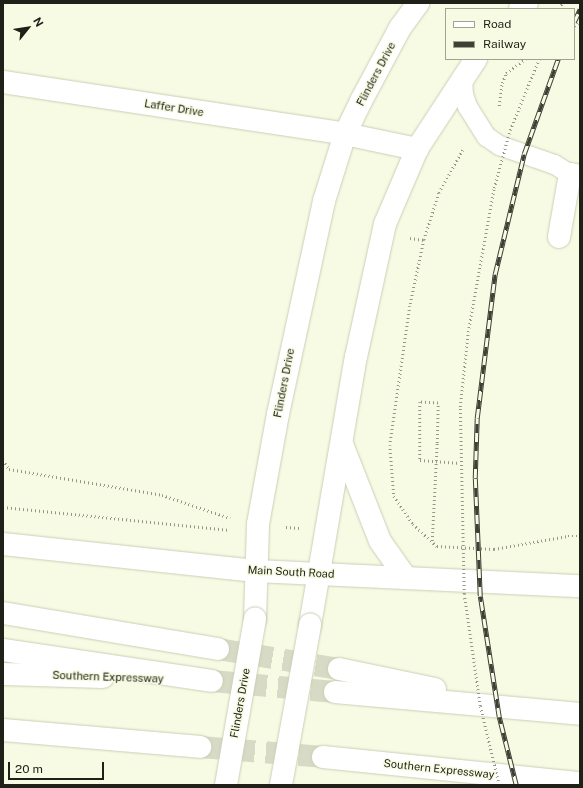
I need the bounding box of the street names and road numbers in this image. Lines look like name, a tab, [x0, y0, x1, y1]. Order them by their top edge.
street label: Flinders Drive	[354, 40, 398, 108]
street label: Laffer Drive	[143, 97, 205, 119]
street label: Flinders Drive	[271, 347, 297, 419]
street label: Main South Road	[247, 563, 335, 581]
street label: Flinders Drive	[227, 667, 253, 739]
street label: Southern Expressway	[52, 668, 164, 686]
street label: Southern Expressway	[383, 757, 495, 781]

